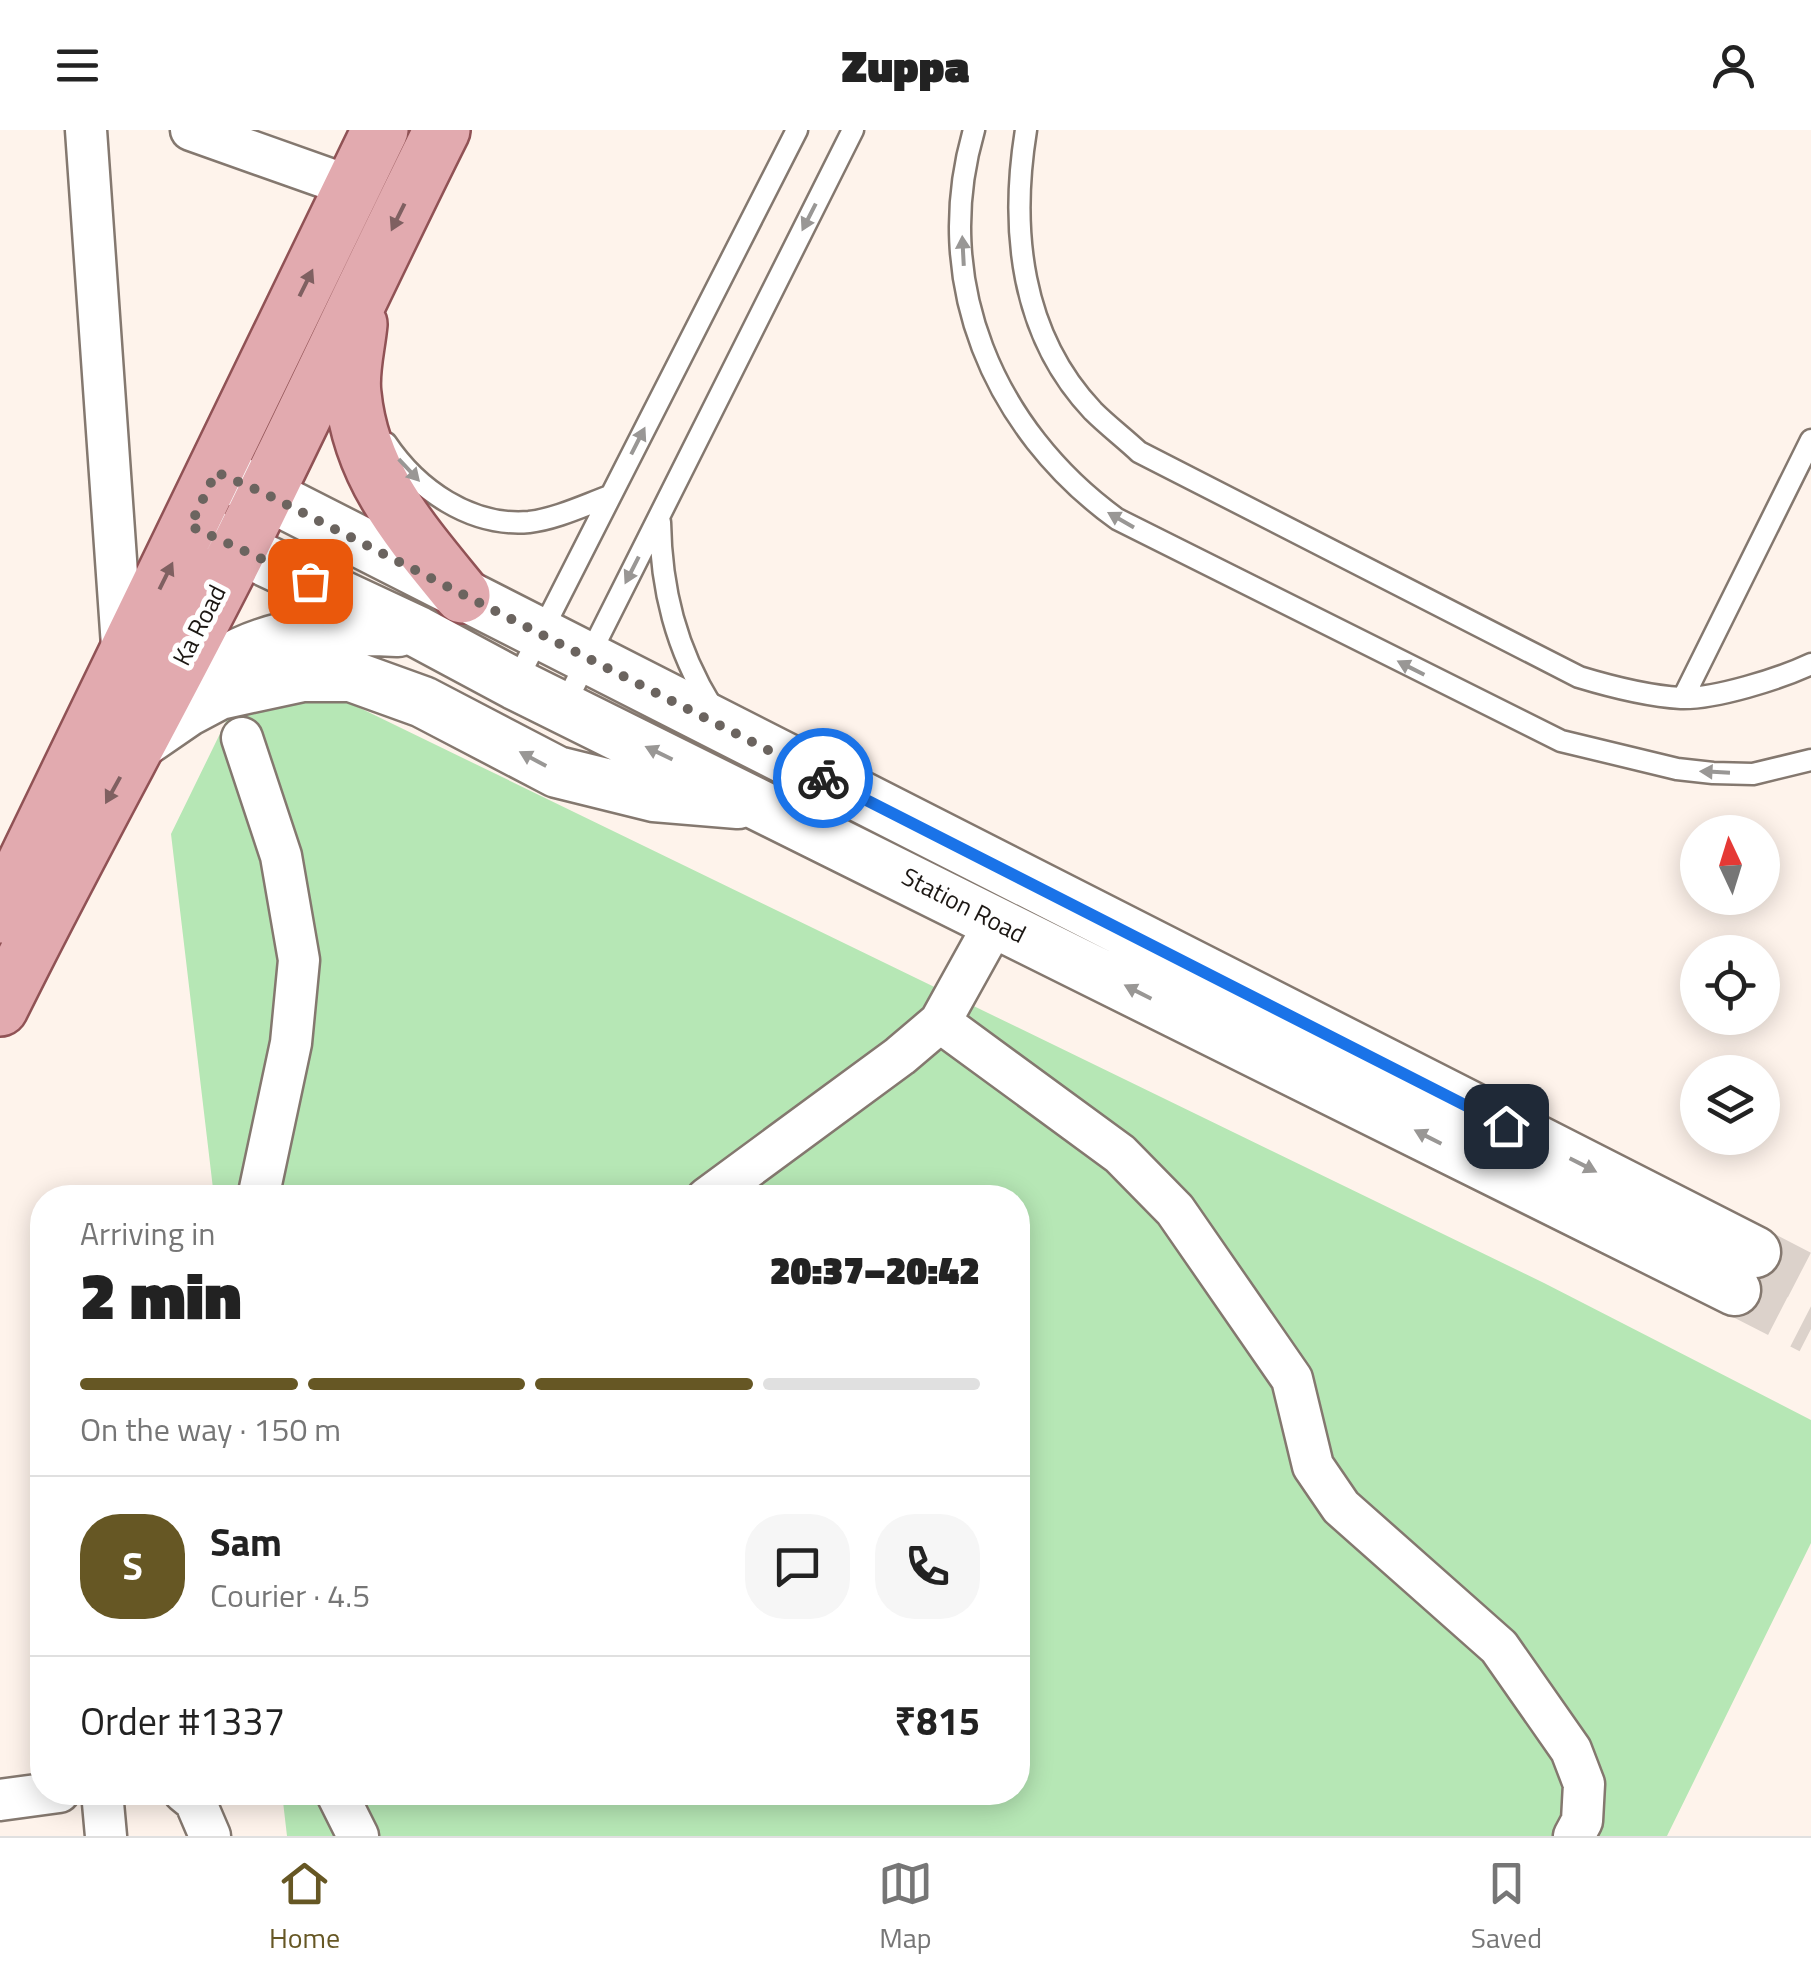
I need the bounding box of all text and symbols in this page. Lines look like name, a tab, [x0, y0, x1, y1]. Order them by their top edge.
text: Zuppa	[842, 31, 969, 99]
icon: menu	[50, 38, 105, 93]
icon: person	[1706, 38, 1761, 93]
one-way arrow	[390, 203, 407, 232]
one-way arrow	[801, 203, 818, 232]
one-way arrow	[955, 235, 971, 267]
one-way arrow	[298, 268, 315, 297]
one-way arrow	[629, 426, 646, 455]
one-way arrow	[397, 457, 419, 482]
one-way arrow	[1107, 512, 1135, 529]
pin	[268, 539, 353, 624]
icon: bag	[283, 554, 338, 609]
one-way arrow	[624, 556, 641, 585]
one-way arrow	[157, 561, 174, 590]
street label: Ka Road	[162, 578, 236, 672]
one-way arrow	[1396, 660, 1425, 677]
courier	[773, 728, 873, 828]
one-way arrow	[644, 745, 673, 762]
one-way arrow	[518, 751, 547, 768]
icon: bike	[796, 751, 851, 806]
one-way arrow	[1699, 764, 1731, 780]
one-way arrow	[105, 776, 122, 805]
north arrow	[1680, 815, 1780, 915]
map controls	[1680, 815, 1780, 1155]
street label: Station Road	[895, 857, 1033, 953]
button: locate	[1680, 935, 1780, 1035]
one-way arrow	[1123, 983, 1152, 1000]
button: layers	[1680, 1055, 1780, 1155]
pin	[1464, 1084, 1549, 1169]
icon: home	[1479, 1099, 1534, 1154]
one-way arrow	[1414, 1129, 1443, 1146]
one-way arrow	[1569, 1156, 1598, 1173]
text: Arriving in	[80, 1209, 216, 1257]
text: 20:37–20:42	[770, 1241, 980, 1299]
text: 2 min	[80, 1245, 241, 1344]
text: On the way · 150 m	[80, 1405, 341, 1453]
text: Sam	[210, 1513, 282, 1571]
button: chat	[745, 1514, 850, 1619]
button: phone	[875, 1514, 980, 1619]
text: S	[122, 1537, 143, 1595]
text: Courier · 4.5	[210, 1571, 370, 1619]
text: Order #1337	[80, 1692, 285, 1750]
text: ₹815	[894, 1692, 980, 1750]
tab: Home	[269, 1856, 340, 1959]
tab: Map	[878, 1856, 933, 1959]
tab: Saved	[1471, 1856, 1542, 1959]

